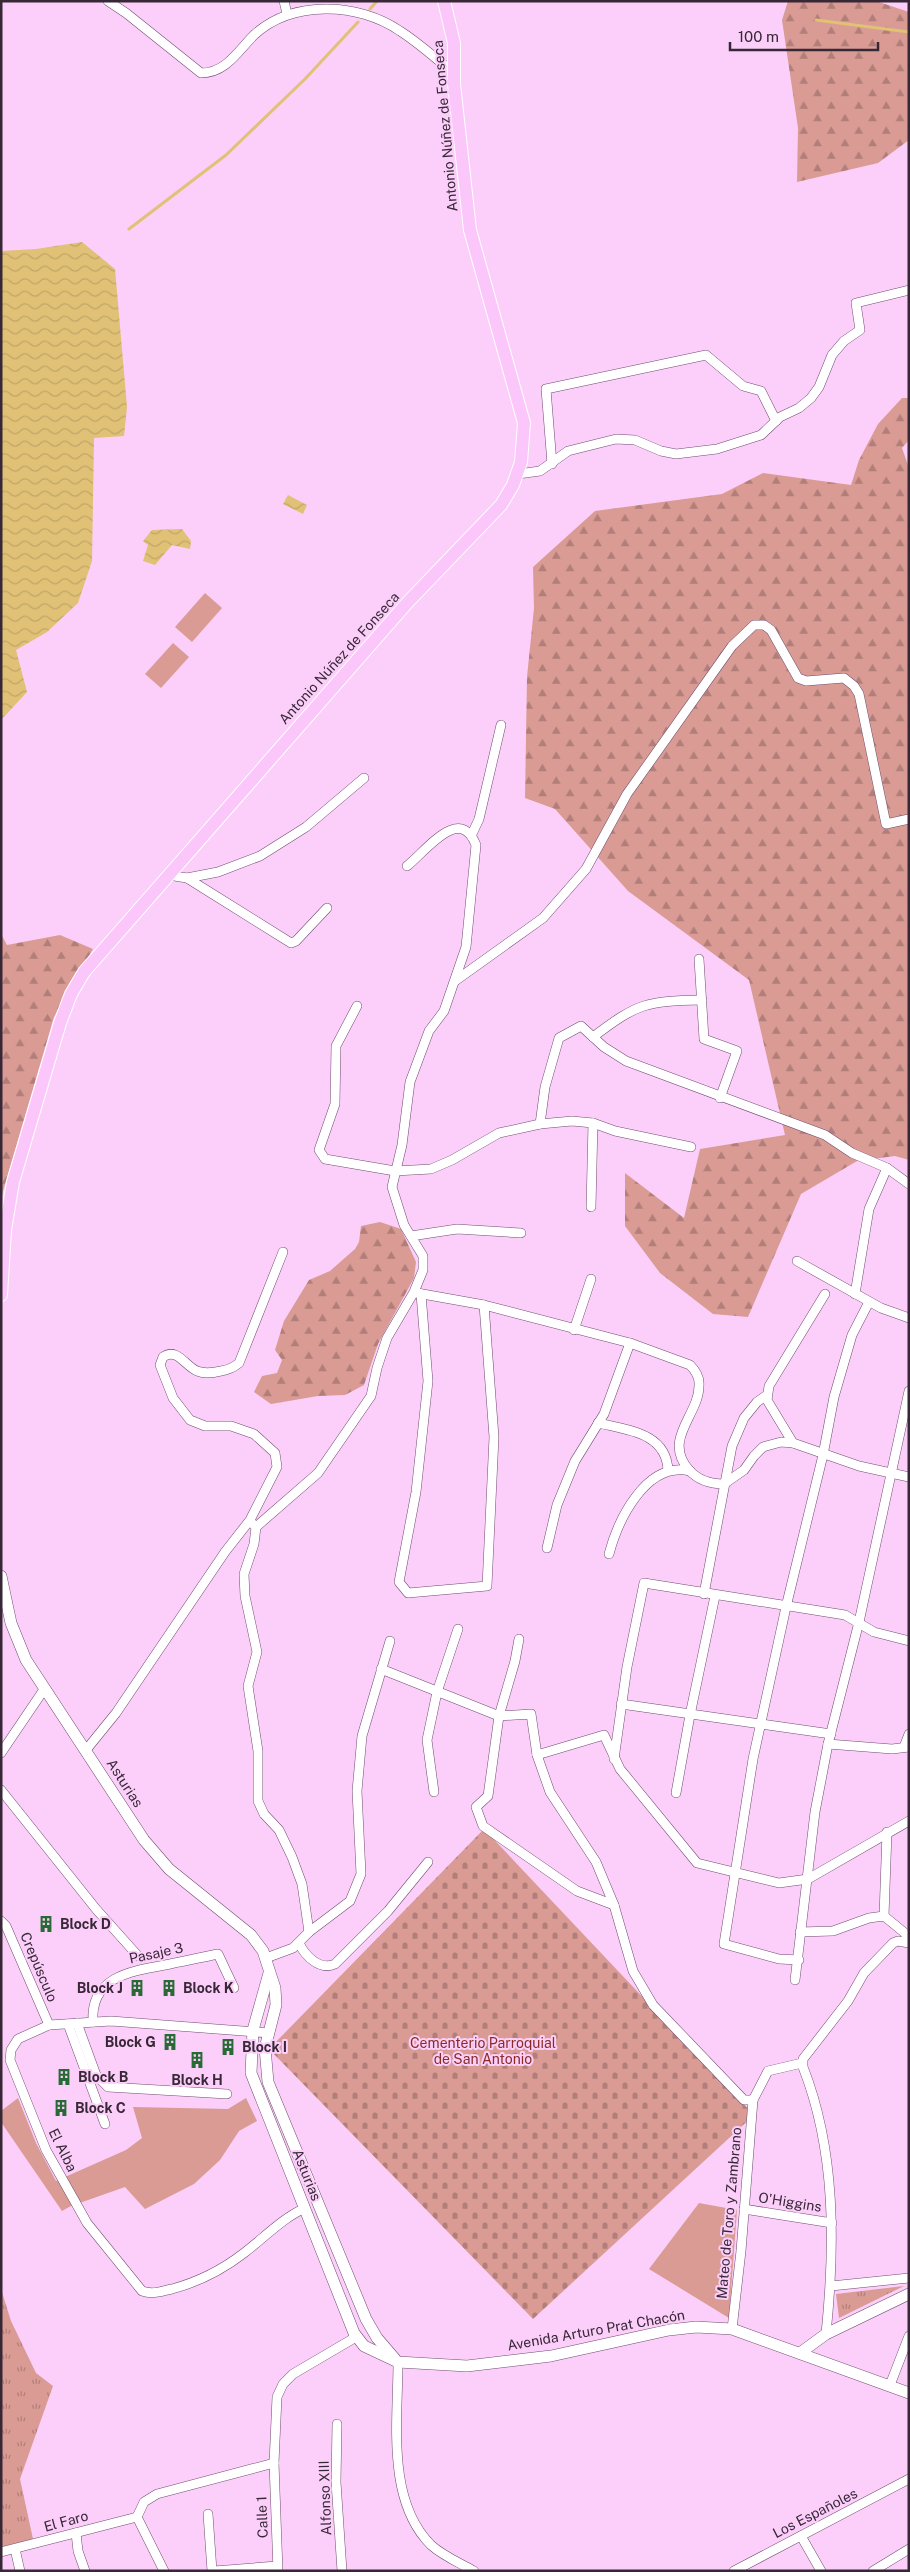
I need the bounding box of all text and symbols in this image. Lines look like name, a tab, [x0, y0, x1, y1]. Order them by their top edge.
scale bar	[730, 20, 878, 52]
text: 100 m	[738, 28, 779, 45]
street label: Antonio Núñez de Fonseca	[430, 40, 460, 212]
street label: Antonio Núñez de Fonseca	[275, 589, 403, 727]
street label: Asturias	[104, 1756, 146, 1810]
building icon: Block D	[36, 1914, 56, 1934]
place label: Block D	[60, 1916, 111, 1932]
street label: Crepúsculo	[17, 1930, 61, 2004]
street label: Pasaje 3	[127, 1939, 185, 1967]
building icon: Block J	[127, 1978, 147, 1998]
building icon: Block K	[159, 1978, 179, 1998]
place label: Block J	[77, 1980, 123, 1996]
place label: Block K	[183, 1980, 234, 1996]
building icon: Block G	[160, 2032, 180, 2052]
place label: Block G	[105, 2034, 156, 2050]
park label: Cementerio Parroquial de San Antonio	[410, 2035, 556, 2067]
building icon: Block I	[218, 2037, 238, 2057]
place label: Block I	[242, 2039, 287, 2055]
building icon: Block H	[187, 2050, 207, 2070]
building icon: Block B	[54, 2067, 74, 2087]
place label: Block B	[78, 2069, 128, 2085]
place label: Block H	[171, 2072, 223, 2088]
building icon: Block C	[51, 2098, 71, 2118]
place label: Block C	[75, 2100, 126, 2116]
street label: El Alba	[46, 2126, 80, 2174]
street label: Mateo de Toro y Zambrano	[714, 2126, 744, 2300]
street label: Asturias	[289, 2147, 325, 2203]
street label: O'Higgins	[757, 2189, 823, 2215]
street label: Avenida Arturo Prat Chacón	[506, 2307, 686, 2353]
street label: Alfonso XIII	[316, 2460, 334, 2536]
street label: Los Españoles	[770, 2485, 860, 2541]
street label: Calle 1	[253, 2496, 271, 2538]
street label: El Faro	[42, 2507, 90, 2535]

